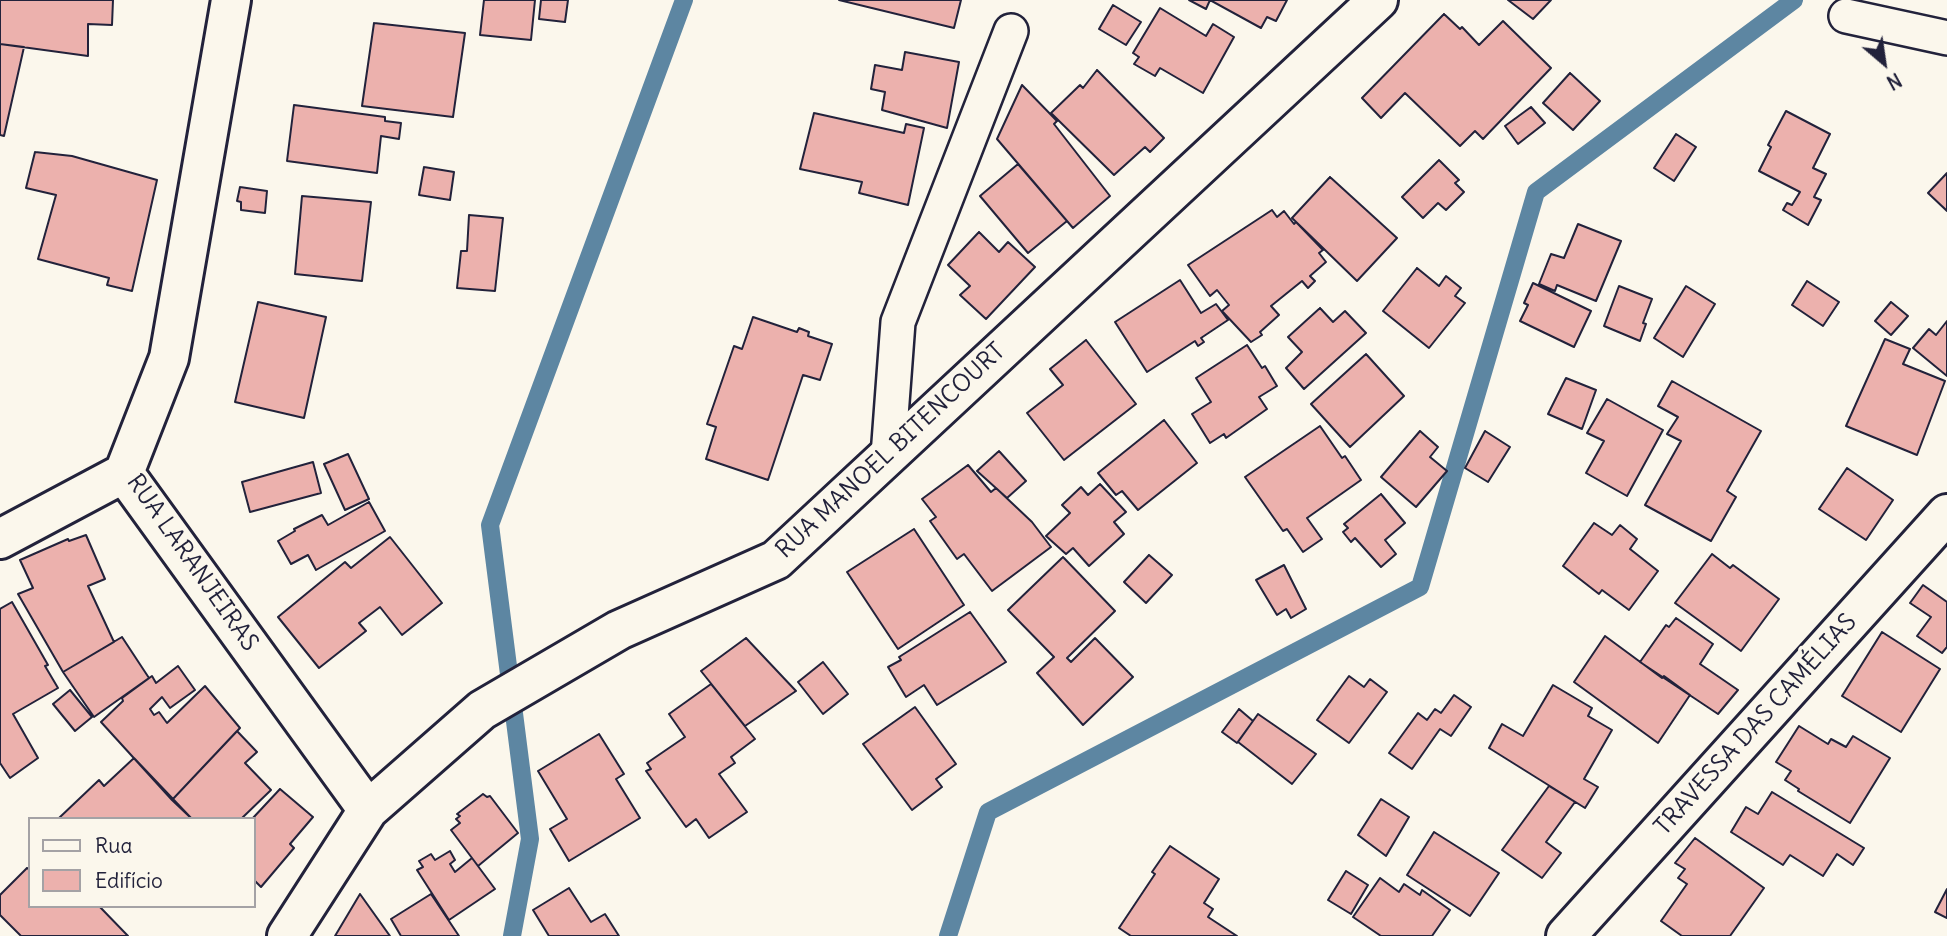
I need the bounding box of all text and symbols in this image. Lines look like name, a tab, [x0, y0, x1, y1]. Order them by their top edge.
north arrow	[1849, 28, 1919, 98]
text: N	[1883, 68, 1906, 95]
street label: RUA MANOEL BITENCOURT	[771, 337, 1011, 565]
street label: RUA LARANJEIRAS	[120, 469, 264, 657]
street label: TRAVESSA DAS CAMÉLIAS	[1649, 608, 1863, 842]
legend	[28, 817, 256, 908]
text: Rua	[95, 832, 132, 859]
text: Edifício	[95, 867, 163, 894]

